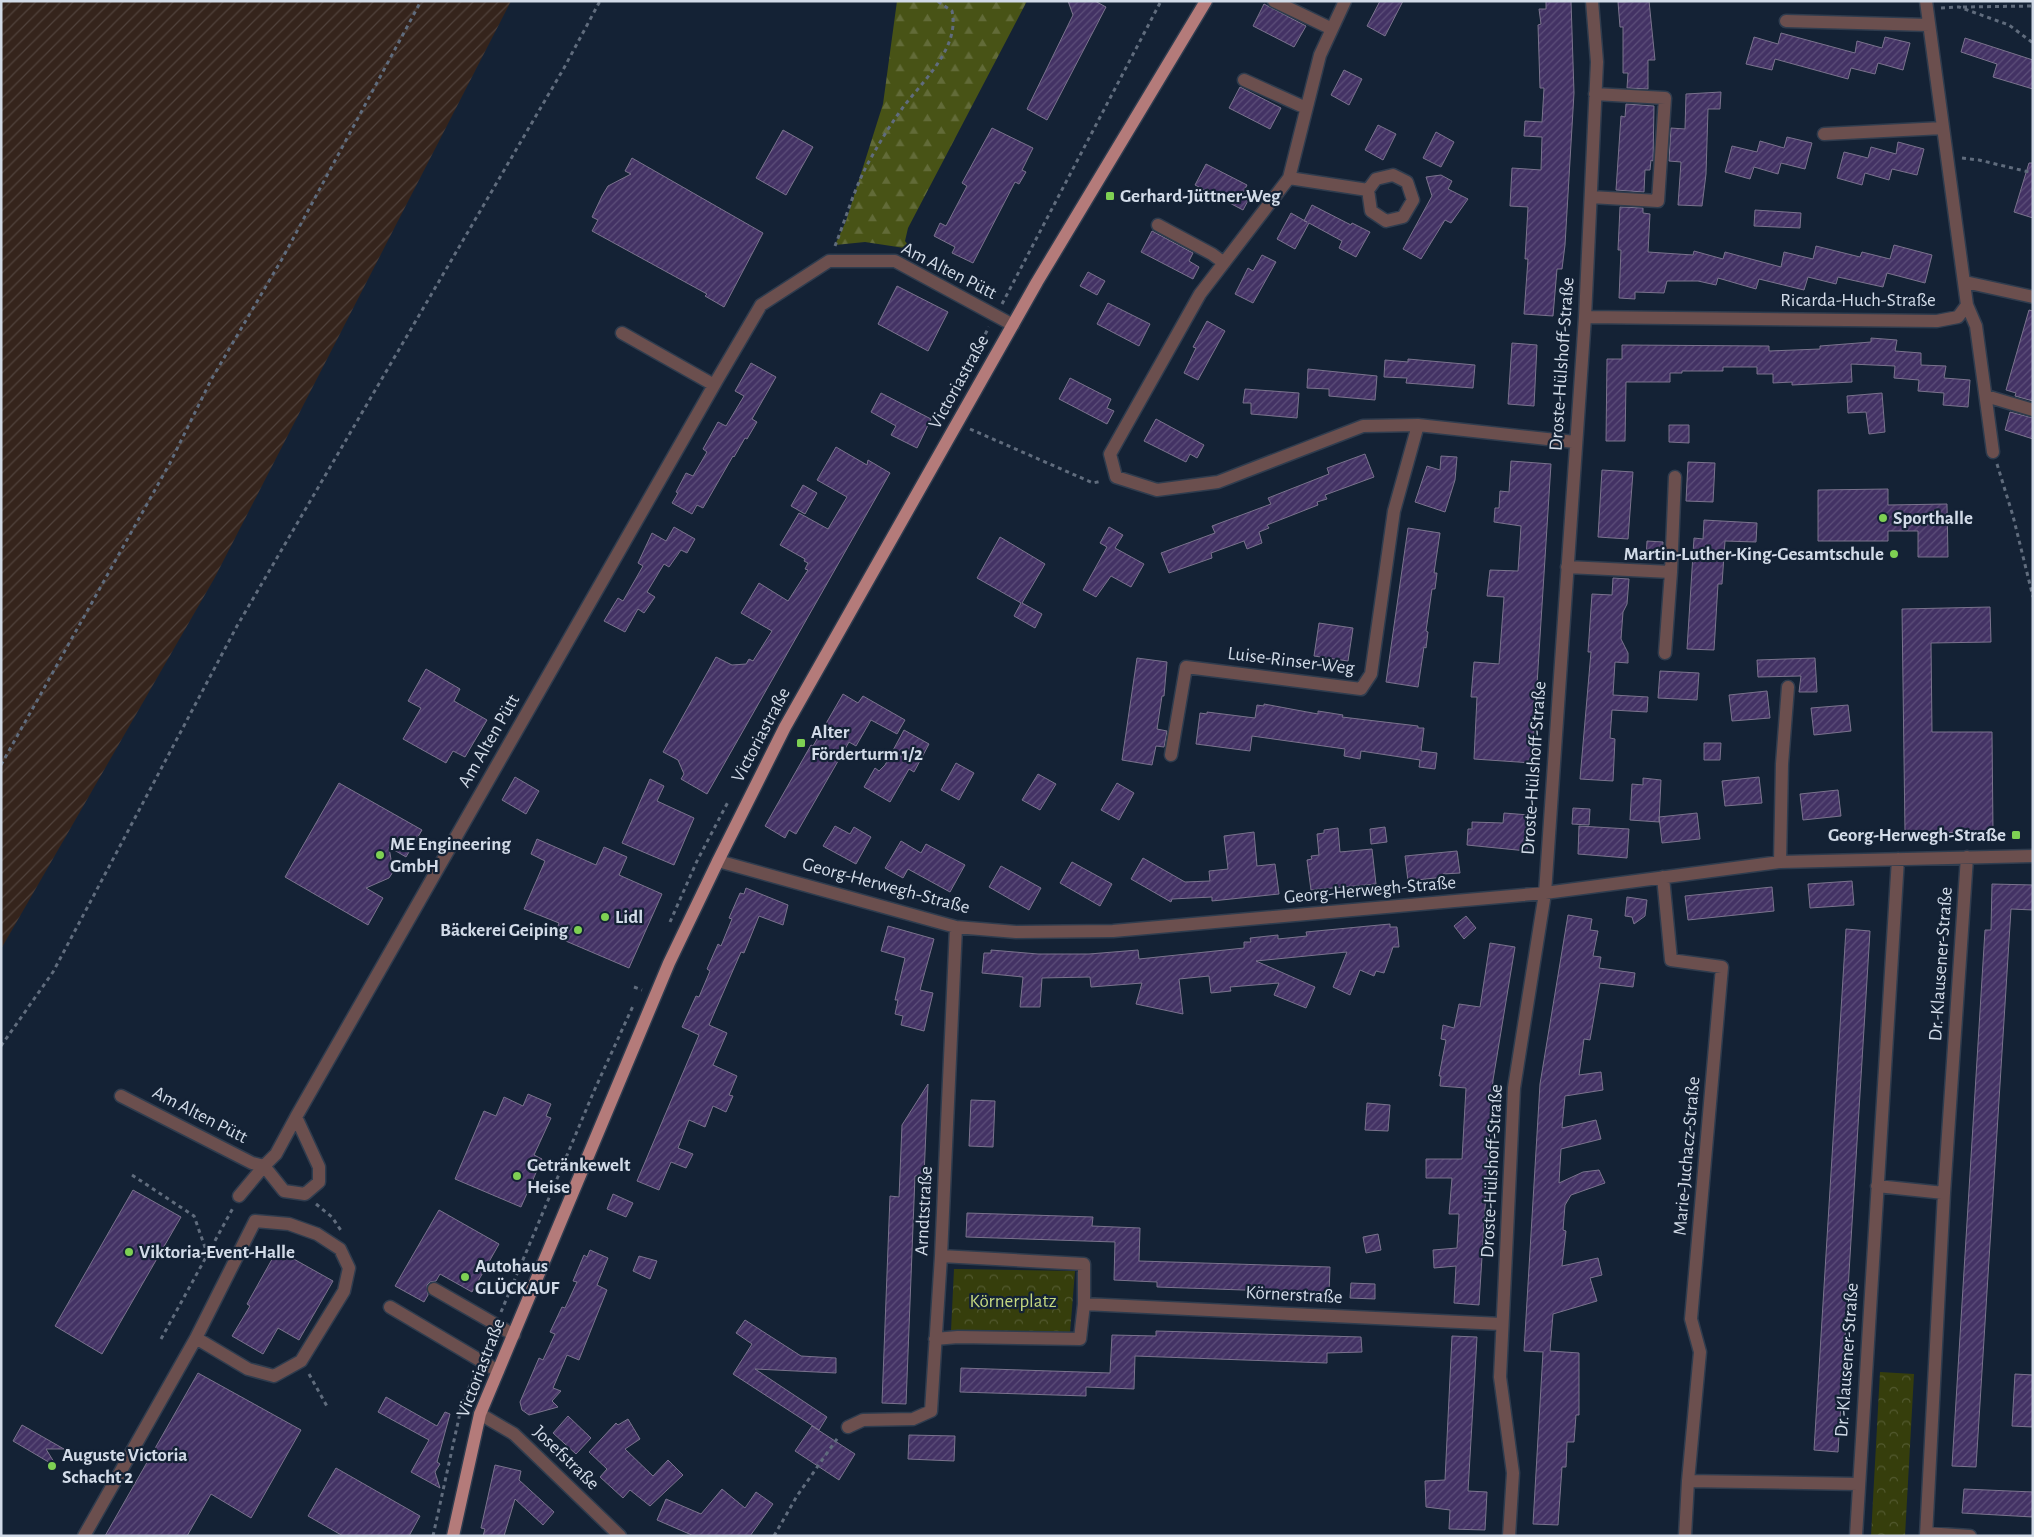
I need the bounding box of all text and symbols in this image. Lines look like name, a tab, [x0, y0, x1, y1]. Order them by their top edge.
place label: Gerhard-Jüttner-Weg	[1120, 187, 1281, 206]
marker: Gerhard-Jüttner-Weg	[1104, 190, 1116, 202]
street label: Am Alten Pütt	[898, 239, 1000, 303]
street label: Droste-Hülshoff-Straße	[1546, 277, 1578, 451]
street label: Ricarda-Huch-Straße	[1780, 291, 1936, 310]
street label: Victoriastraße	[925, 332, 993, 432]
place label: Sporthalle	[1893, 509, 1973, 528]
marker: Sporthalle	[1877, 512, 1889, 524]
place label: Martin-Luther-King-Gesamtschule	[1624, 545, 1884, 564]
marker: Martin-Luther-King-Gesamtschule	[1888, 548, 1900, 560]
street label: Luise-Rinser-Weg	[1226, 644, 1356, 678]
street label: Droste-Hülshoff-Straße	[1518, 681, 1550, 855]
street label: Victoriastraße	[728, 685, 794, 785]
street label: Am Alten Pütt	[455, 691, 523, 791]
place label: Alter Förderturm 1/2	[811, 723, 923, 764]
marker: Alter Förderturm 1/2	[795, 737, 807, 749]
place label: Georg-Herwegh-Straße	[1828, 826, 2006, 845]
marker: Georg-Herwegh-Straße	[2010, 829, 2022, 841]
place label: ME Engineering GmbH	[390, 835, 511, 876]
marker: ME Engineering GmbH	[374, 849, 386, 861]
street label: Georg-Herwegh-Straße	[800, 855, 972, 917]
street label: Georg-Herwegh-Straße	[1283, 873, 1457, 907]
street label: Dr.-Klausener-Straße	[1926, 886, 1956, 1042]
place label: Lidl	[615, 908, 643, 927]
marker: Lidl	[599, 911, 611, 923]
place label: Bäckerei Geiping	[440, 921, 568, 940]
marker: Bäckerei Geiping	[572, 924, 584, 936]
street label: Marie-Juchacz-Straße	[1671, 1076, 1703, 1236]
street label: Am Alten Pütt	[149, 1083, 251, 1147]
street label: Droste-Hülshoff-Straße	[1478, 1084, 1506, 1258]
place label: Getränkewelt Heise	[527, 1156, 631, 1197]
street label: Arndtstraße	[912, 1166, 936, 1256]
marker: Getränkewelt Heise	[511, 1170, 523, 1182]
place label: Viktoria-Event-Halle	[139, 1243, 295, 1262]
marker: Viktoria-Event-Halle	[123, 1246, 135, 1258]
place label: Autohaus GLÜCKAUF	[475, 1257, 560, 1298]
marker: Autohaus GLÜCKAUF	[459, 1271, 471, 1283]
street label: Dr.-Klausener-Straße	[1832, 1282, 1862, 1438]
street label: Körnerstraße	[1245, 1283, 1343, 1307]
park label: Körnerplatz	[970, 1292, 1057, 1311]
street label: Victoriastraße	[453, 1316, 509, 1420]
street label: Josefstraße	[529, 1422, 603, 1494]
place label: Auguste Victoria Schacht 2	[62, 1446, 187, 1487]
marker: Auguste Victoria Schacht 2	[46, 1460, 58, 1472]

